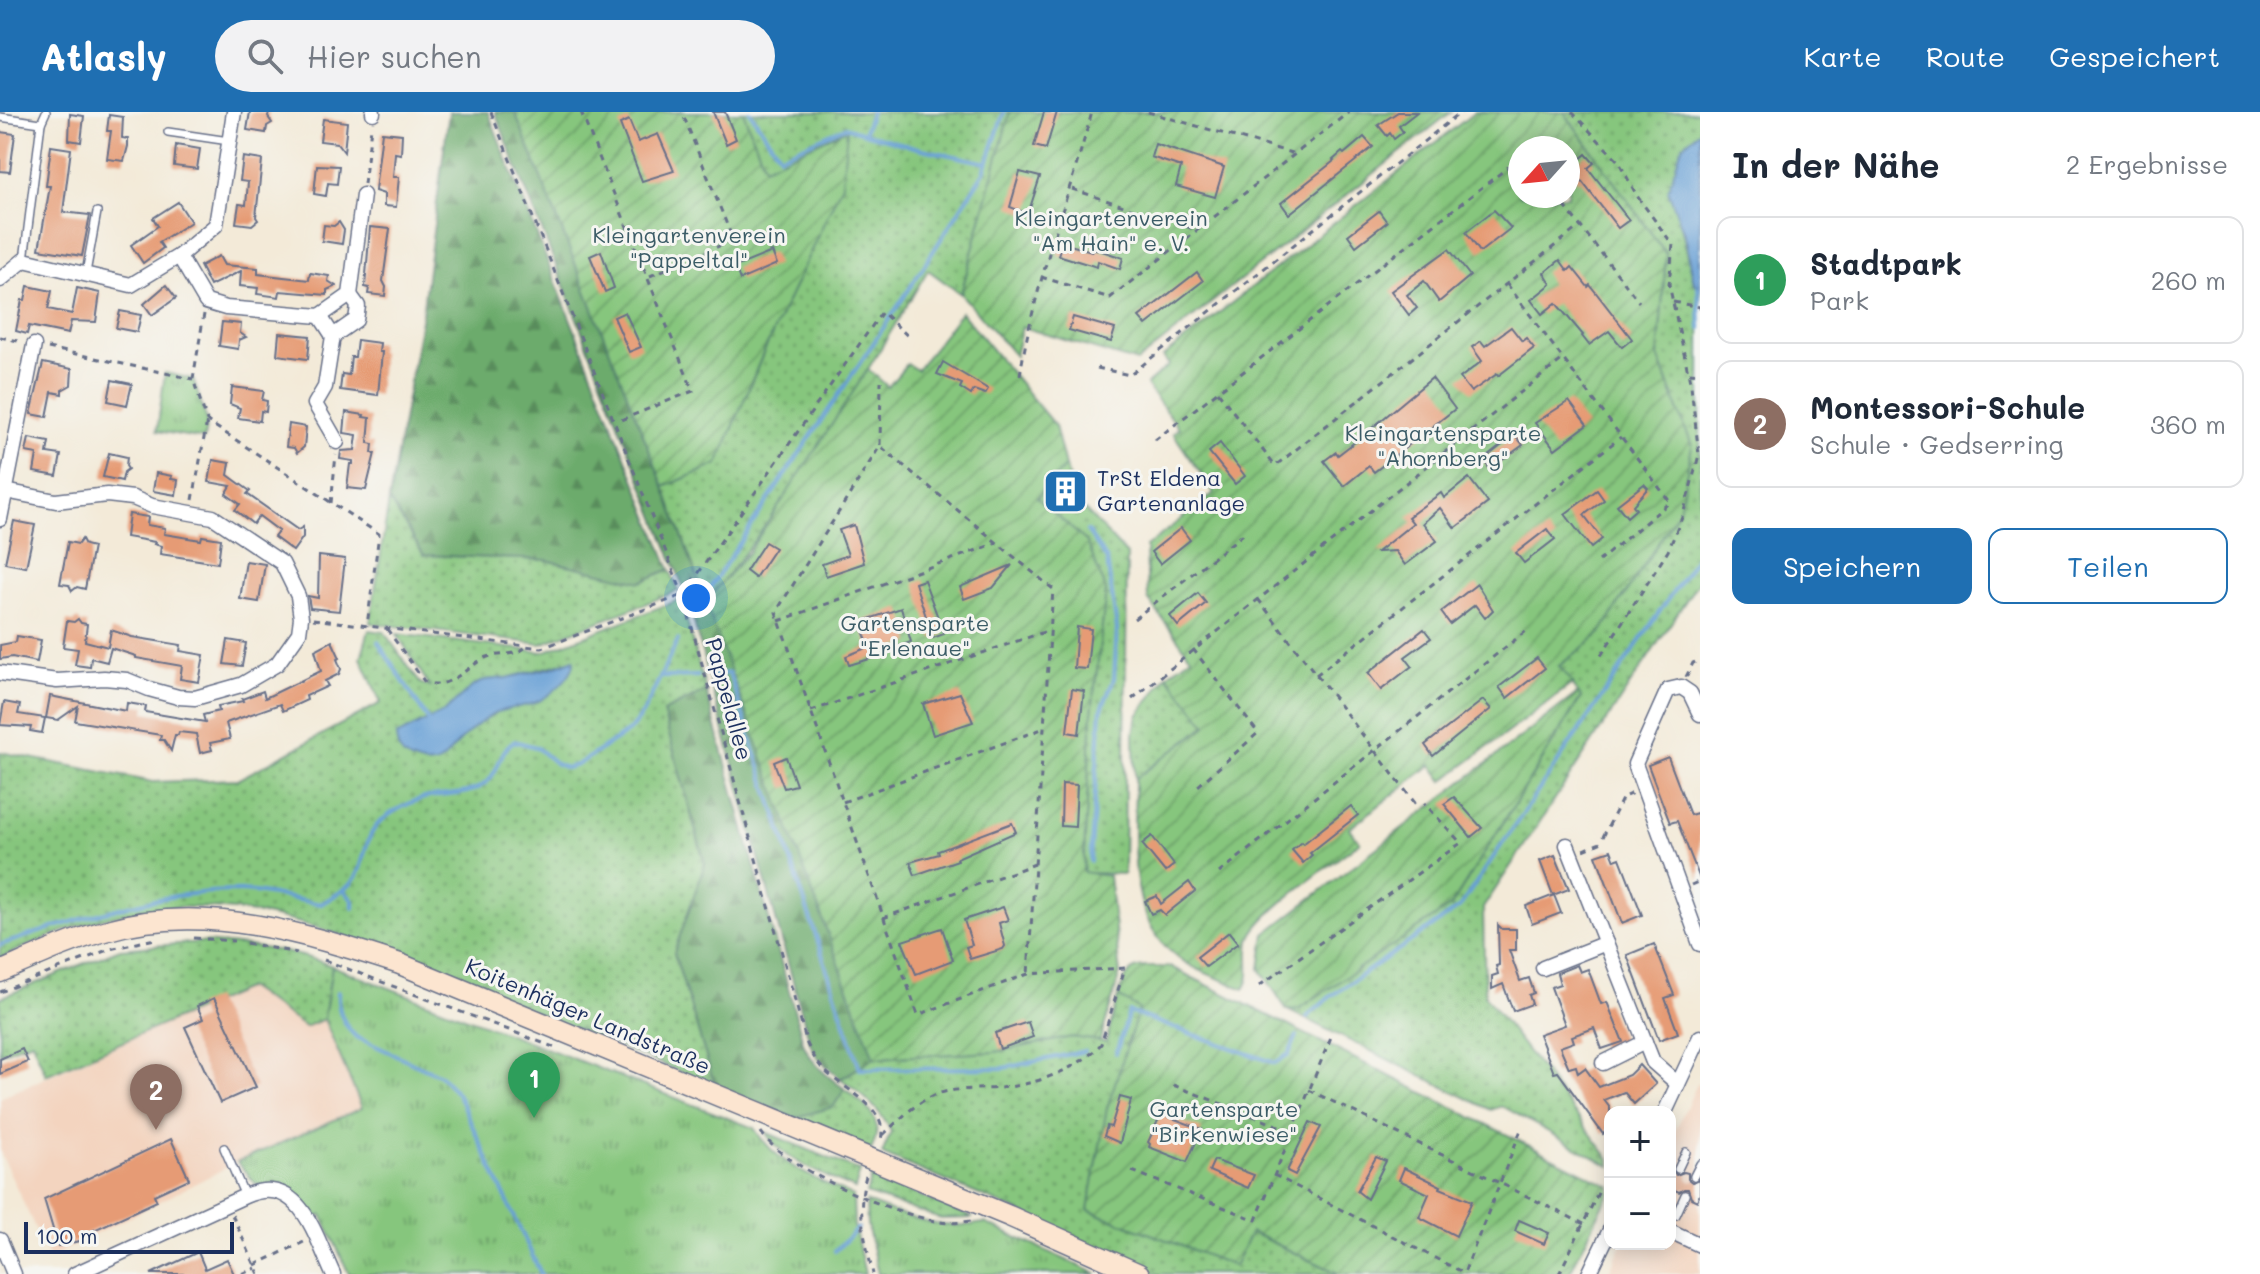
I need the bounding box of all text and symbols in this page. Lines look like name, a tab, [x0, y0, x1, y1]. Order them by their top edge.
search box	[215, 20, 775, 92]
text: Atlasly	[40, 31, 167, 81]
icon: search	[243, 34, 287, 78]
text: Hier suchen	[307, 36, 482, 76]
text: Karte	[1803, 38, 1882, 74]
text: Route	[1926, 38, 2005, 74]
text: Gespeichert	[2049, 38, 2220, 74]
north arrow	[1508, 136, 1580, 208]
text: In der Nähe	[1732, 142, 1940, 187]
text: 2 Ergebnisse	[2066, 147, 2228, 181]
park label: Kleingartenverein "Am Hain" e. V.	[1014, 203, 1208, 257]
park label: Kleingartenverein "Pappeltal"	[592, 220, 786, 274]
text: Stadtpark	[1810, 243, 1962, 283]
text: 1	[1754, 263, 1766, 297]
text: 260 m	[2151, 263, 2226, 297]
text: Park	[1810, 283, 1869, 317]
text: Montessori-Schule	[1810, 387, 2085, 427]
text: 2	[1753, 407, 1767, 441]
text: 360 m	[2150, 407, 2226, 441]
park label: Kleingartensparte "Ahornberg"	[1345, 418, 1541, 472]
text: Schule · Gedserring	[1810, 427, 2064, 461]
place label: TrSt Eldena Gartenanlage	[1097, 463, 1245, 517]
building icon: TrSt Eldena Gartenanlage	[1042, 467, 1090, 515]
button: Speichern	[1732, 528, 1972, 604]
button: Teilen	[1988, 528, 2228, 604]
your location	[676, 578, 716, 618]
park label: Gartensparte "Erlenaue"	[841, 608, 989, 662]
street label: Pappelallee	[699, 635, 760, 763]
street label: Koitenhäger Landstraße	[461, 951, 715, 1080]
pin: 1	[508, 1052, 560, 1118]
pin: 2	[130, 1064, 182, 1130]
park label: Gartensparte "Birkenwiese"	[1150, 1094, 1298, 1148]
map controls	[1604, 1106, 1676, 1250]
button: +	[1604, 1106, 1676, 1178]
button: −	[1604, 1178, 1676, 1250]
scale bar	[24, 1218, 234, 1254]
text: 100 m	[36, 1221, 98, 1250]

